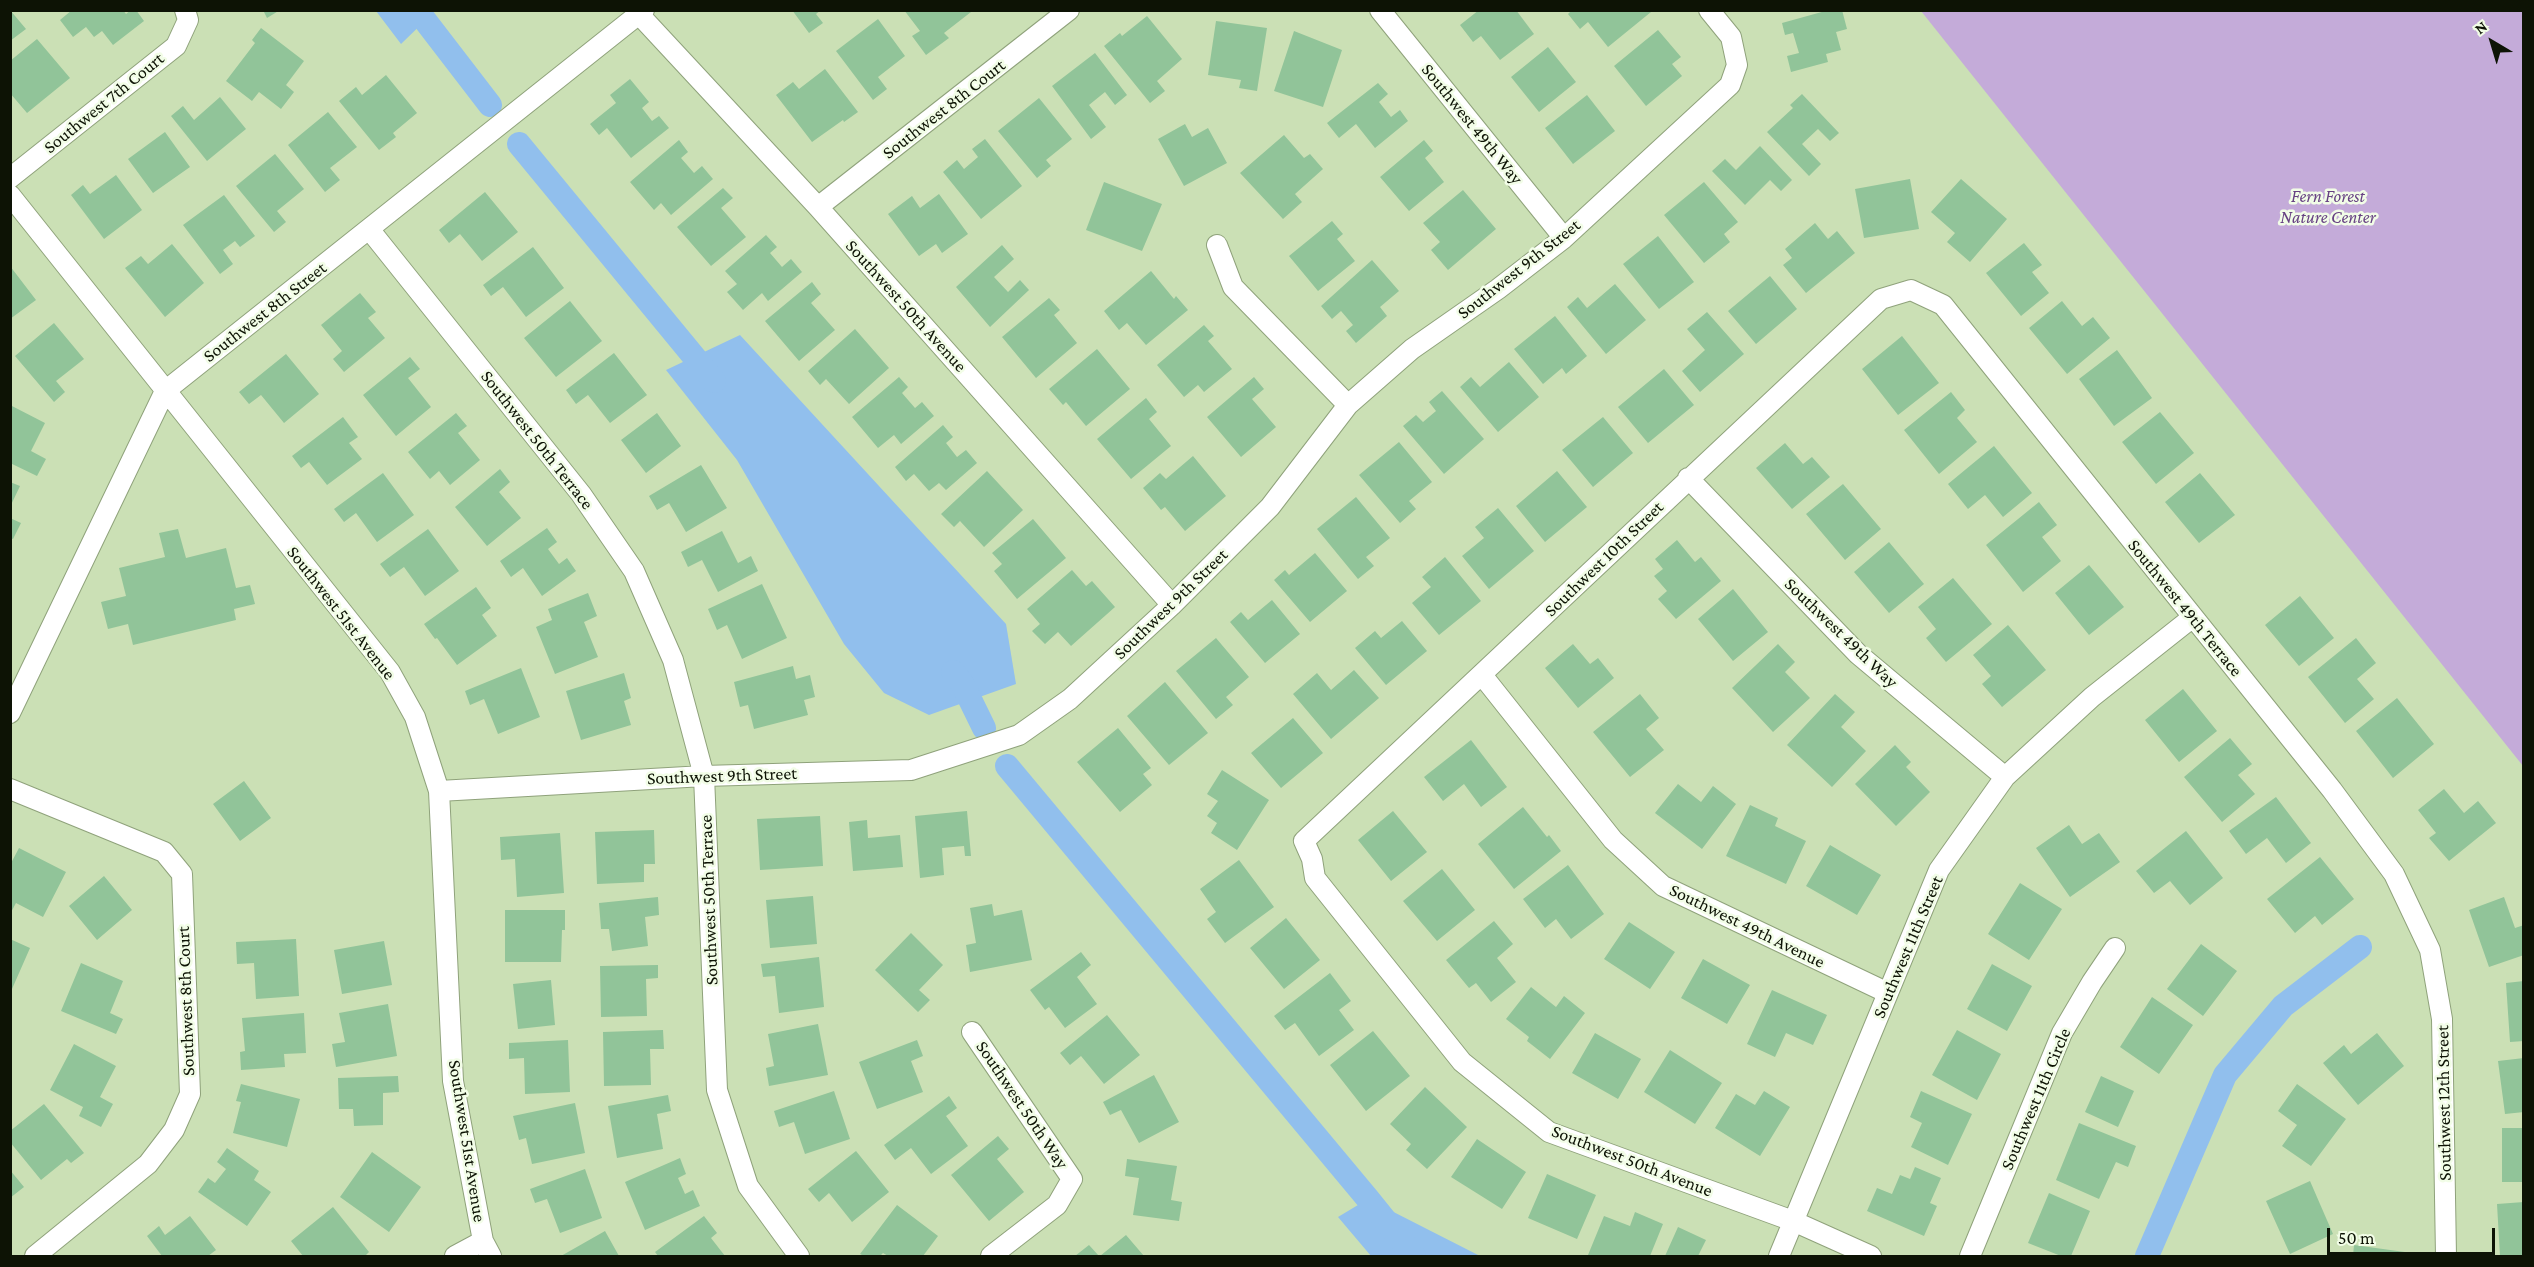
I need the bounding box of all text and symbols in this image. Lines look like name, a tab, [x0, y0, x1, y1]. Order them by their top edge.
north arrow	[2462, 12, 2522, 72]
text: N	[2471, 17, 2490, 37]
street label: Southwest 7th Court	[40, 48, 168, 158]
street label: Southwest 8th Court	[878, 54, 1010, 164]
street label: Southwest 49th Way	[1417, 59, 1527, 189]
park label: Fern Forest Nature Center	[2280, 185, 2376, 228]
street label: Southwest 9th Street	[1453, 214, 1585, 324]
street label: Southwest 50th Avenue	[841, 235, 971, 377]
street label: Southwest 8th Street	[199, 257, 331, 367]
street label: Southwest 50th Terrace	[476, 366, 598, 514]
street label: Southwest 10th Street	[1540, 497, 1668, 621]
street label: Southwest 49th Terrace	[2123, 535, 2247, 681]
street label: Southwest 51st Avenue	[282, 542, 400, 684]
street label: Southwest 9th Street	[1109, 544, 1233, 664]
street label: Southwest 49th Way	[1780, 573, 1902, 693]
street label: Southwest 9th Street	[647, 763, 797, 789]
street label: Southwest 50th Terrace	[695, 814, 723, 986]
street label: Southwest 11th Street	[1868, 872, 1948, 1022]
street label: Southwest 49th Avenue	[1666, 879, 1828, 973]
street label: Southwest 8th Court	[173, 926, 199, 1076]
street label: Southwest 11th Circle	[1996, 1025, 2076, 1173]
street label: Southwest 12th Street	[2432, 1025, 2456, 1181]
street label: Southwest 50th Way	[971, 1037, 1073, 1173]
street label: Southwest 51st Avenue	[444, 1058, 490, 1224]
street label: Southwest 50th Avenue	[1549, 1120, 1715, 1202]
scale bar	[2330, 1216, 2498, 1254]
text: 50 m	[2338, 1228, 2375, 1248]

